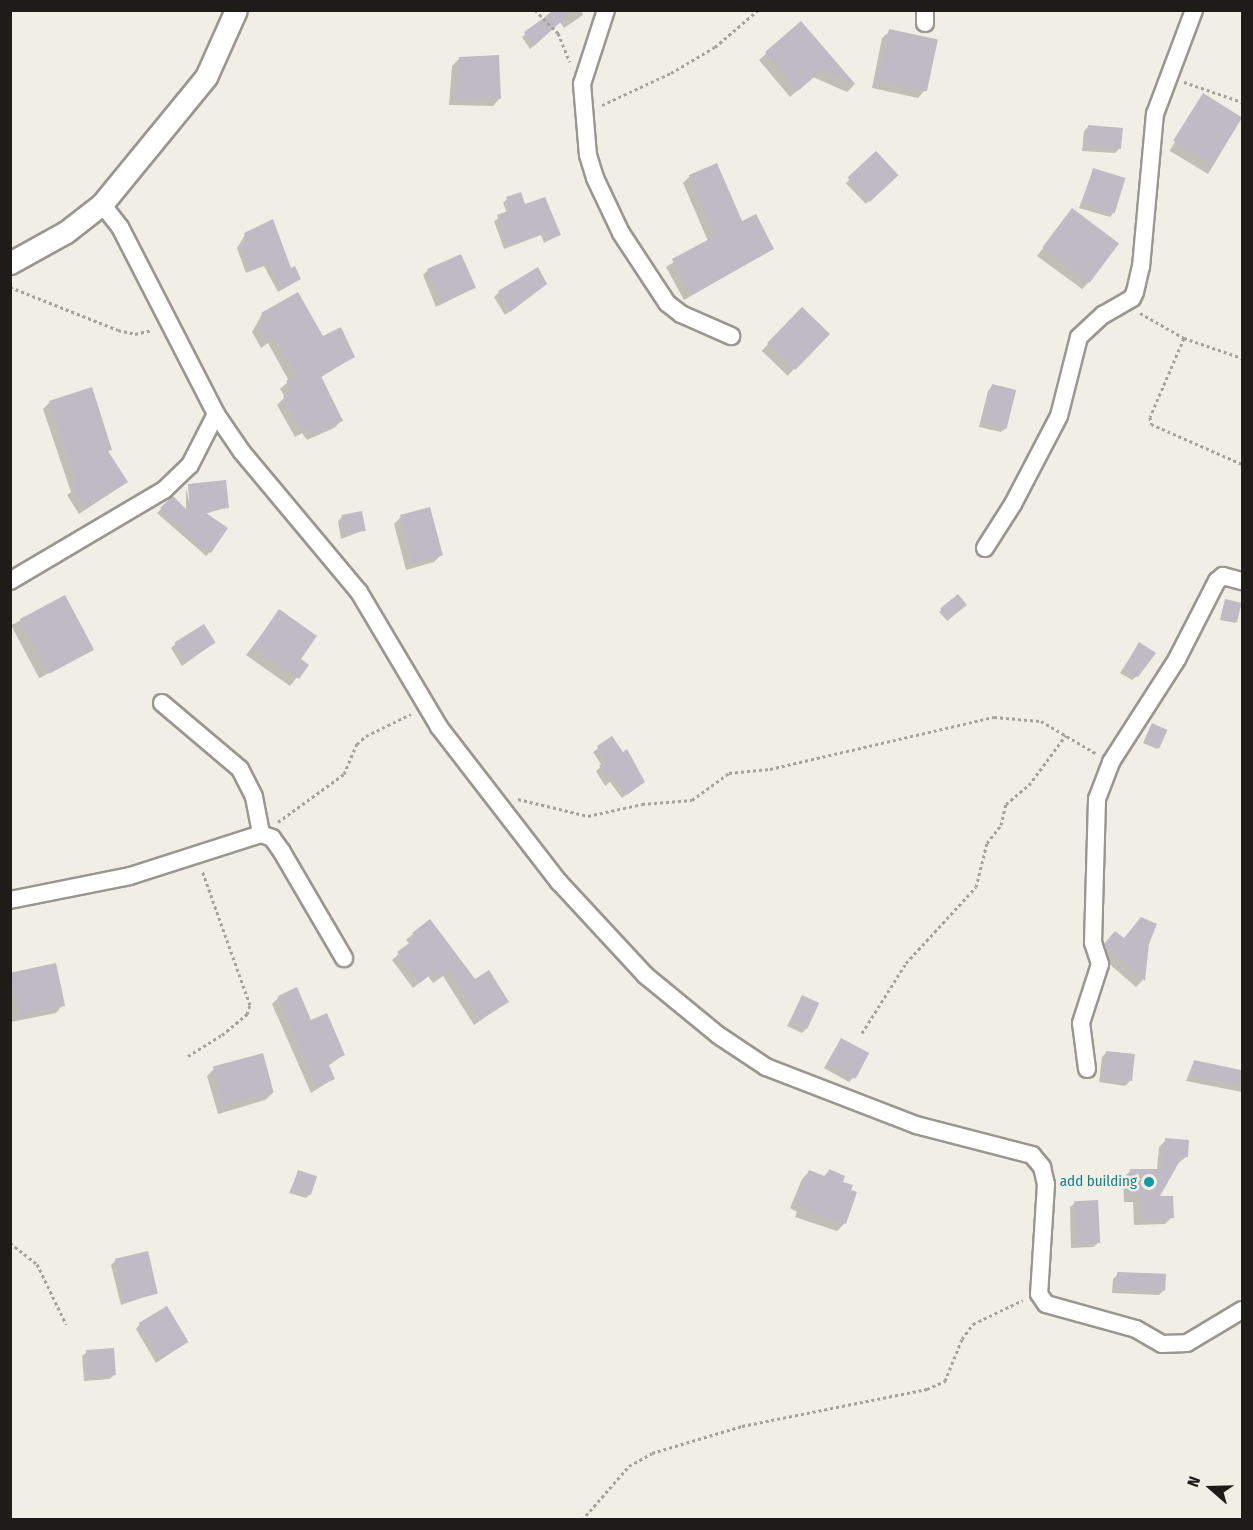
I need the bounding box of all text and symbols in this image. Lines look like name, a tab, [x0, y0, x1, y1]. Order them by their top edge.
place label: add building	[1060, 1173, 1137, 1191]
marker: add building	[1142, 1175, 1156, 1189]
north arrow	[1181, 1458, 1241, 1518]
text: N	[1183, 1474, 1204, 1489]

